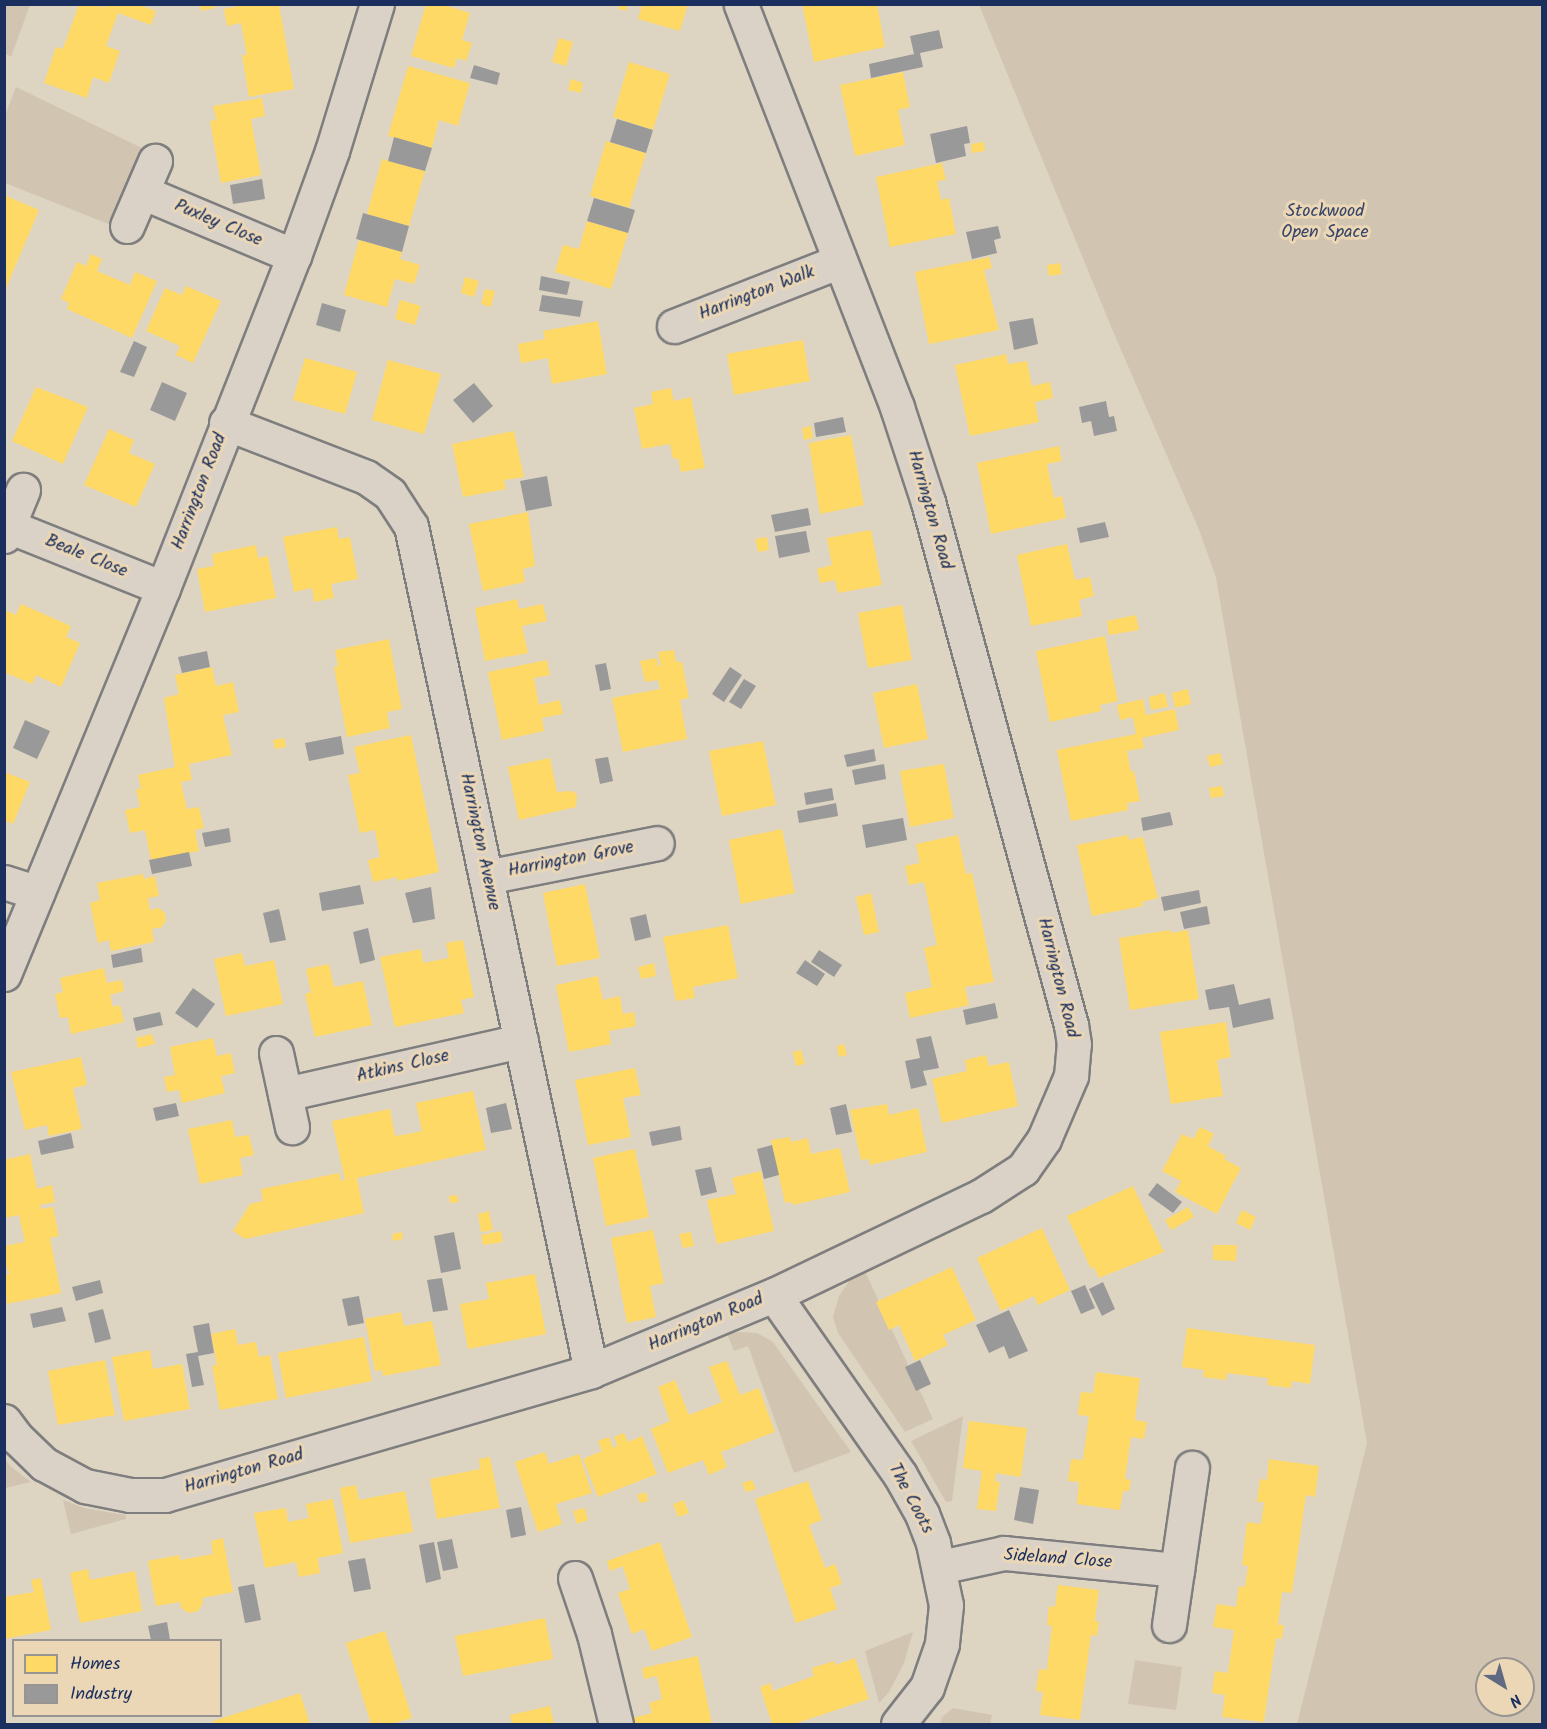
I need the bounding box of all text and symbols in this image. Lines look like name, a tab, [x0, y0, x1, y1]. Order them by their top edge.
street label: Puxley Close	[171, 196, 265, 252]
park label: Stockwood Open Space	[1281, 202, 1369, 244]
street label: Harrington Walk	[696, 262, 818, 326]
street label: Harrington Road	[168, 431, 232, 553]
street label: Harrington Road	[902, 448, 956, 572]
street label: Beale Close	[42, 531, 130, 583]
street label: Harrington Avenue	[454, 771, 504, 913]
street label: Harrington Grove	[506, 837, 636, 883]
street label: Harrington Road	[1032, 916, 1082, 1040]
street label: Atkins Close	[355, 1046, 451, 1088]
street label: Harrington Road	[645, 1289, 767, 1357]
street label: Harrington Road	[182, 1445, 306, 1499]
street label: The Coots	[883, 1460, 937, 1538]
street label: Sideland Close	[1003, 1545, 1113, 1575]
legend	[12, 1639, 222, 1717]
text: Homes	[70, 1650, 120, 1679]
north arrow	[1475, 1657, 1535, 1717]
text: Industry	[70, 1680, 132, 1709]
text: N	[1503, 1687, 1526, 1713]

